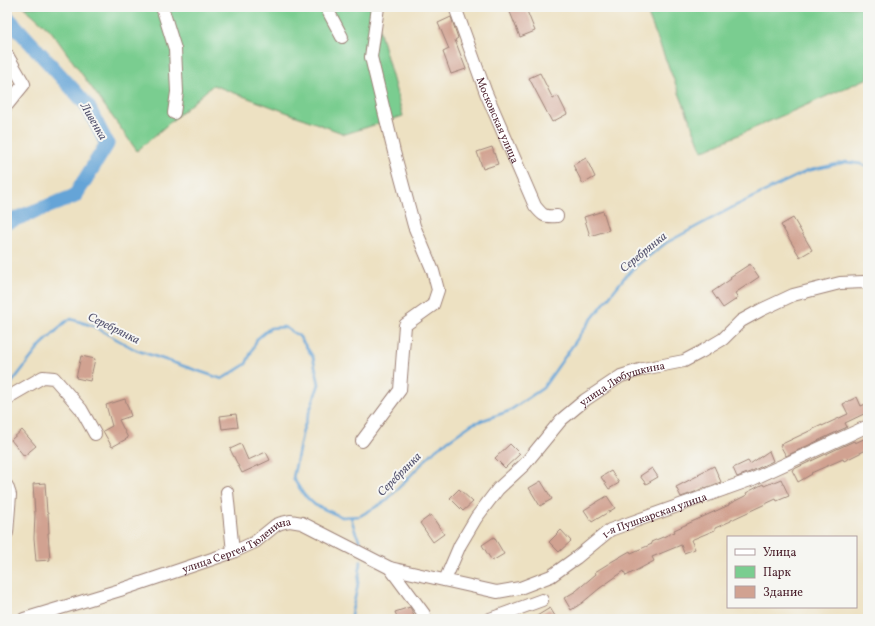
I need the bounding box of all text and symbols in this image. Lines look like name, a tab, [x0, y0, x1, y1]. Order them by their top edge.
street label: Московская улица	[472, 75, 522, 167]
water label: Ливенка	[76, 99, 110, 143]
water label: Серебрянка	[617, 229, 671, 277]
water label: Серебрянка	[85, 309, 143, 349]
street label: улица Любушкина	[577, 359, 667, 411]
water label: Серебрянка	[374, 449, 425, 500]
street label: 1-я Пушкарская улица	[599, 490, 710, 543]
street label: улица Сергея Тюленина	[180, 515, 293, 578]
legend	[727, 536, 857, 608]
text: Улица	[763, 545, 796, 561]
text: Парк	[763, 565, 791, 581]
text: Здание	[763, 585, 803, 601]

